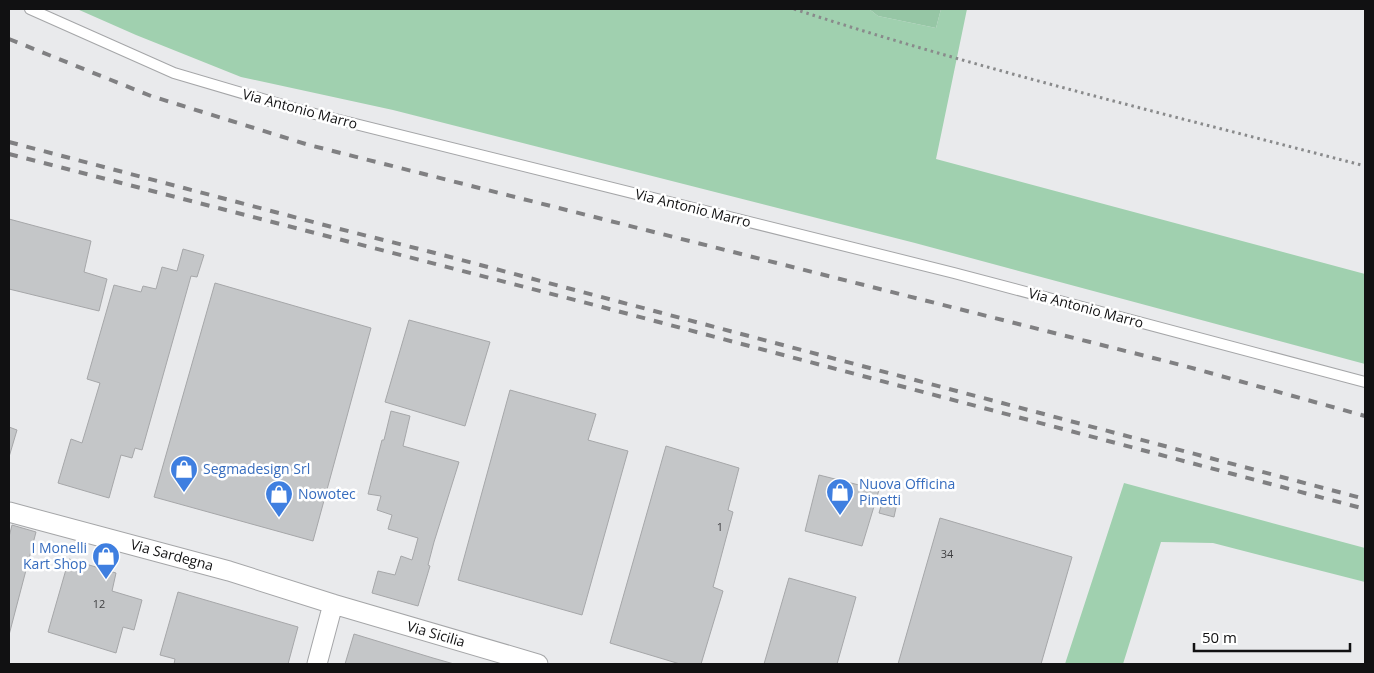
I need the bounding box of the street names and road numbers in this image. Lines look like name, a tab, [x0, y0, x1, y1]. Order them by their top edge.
street label: Via Antonio Marro	[240, 84, 360, 133]
street label: Via Antonio Marro	[633, 184, 753, 231]
street label: Via Antonio Marro	[1026, 283, 1146, 332]
street label: Via Sardegna	[129, 534, 216, 575]
street label: Via Sicilia	[405, 616, 467, 651]

